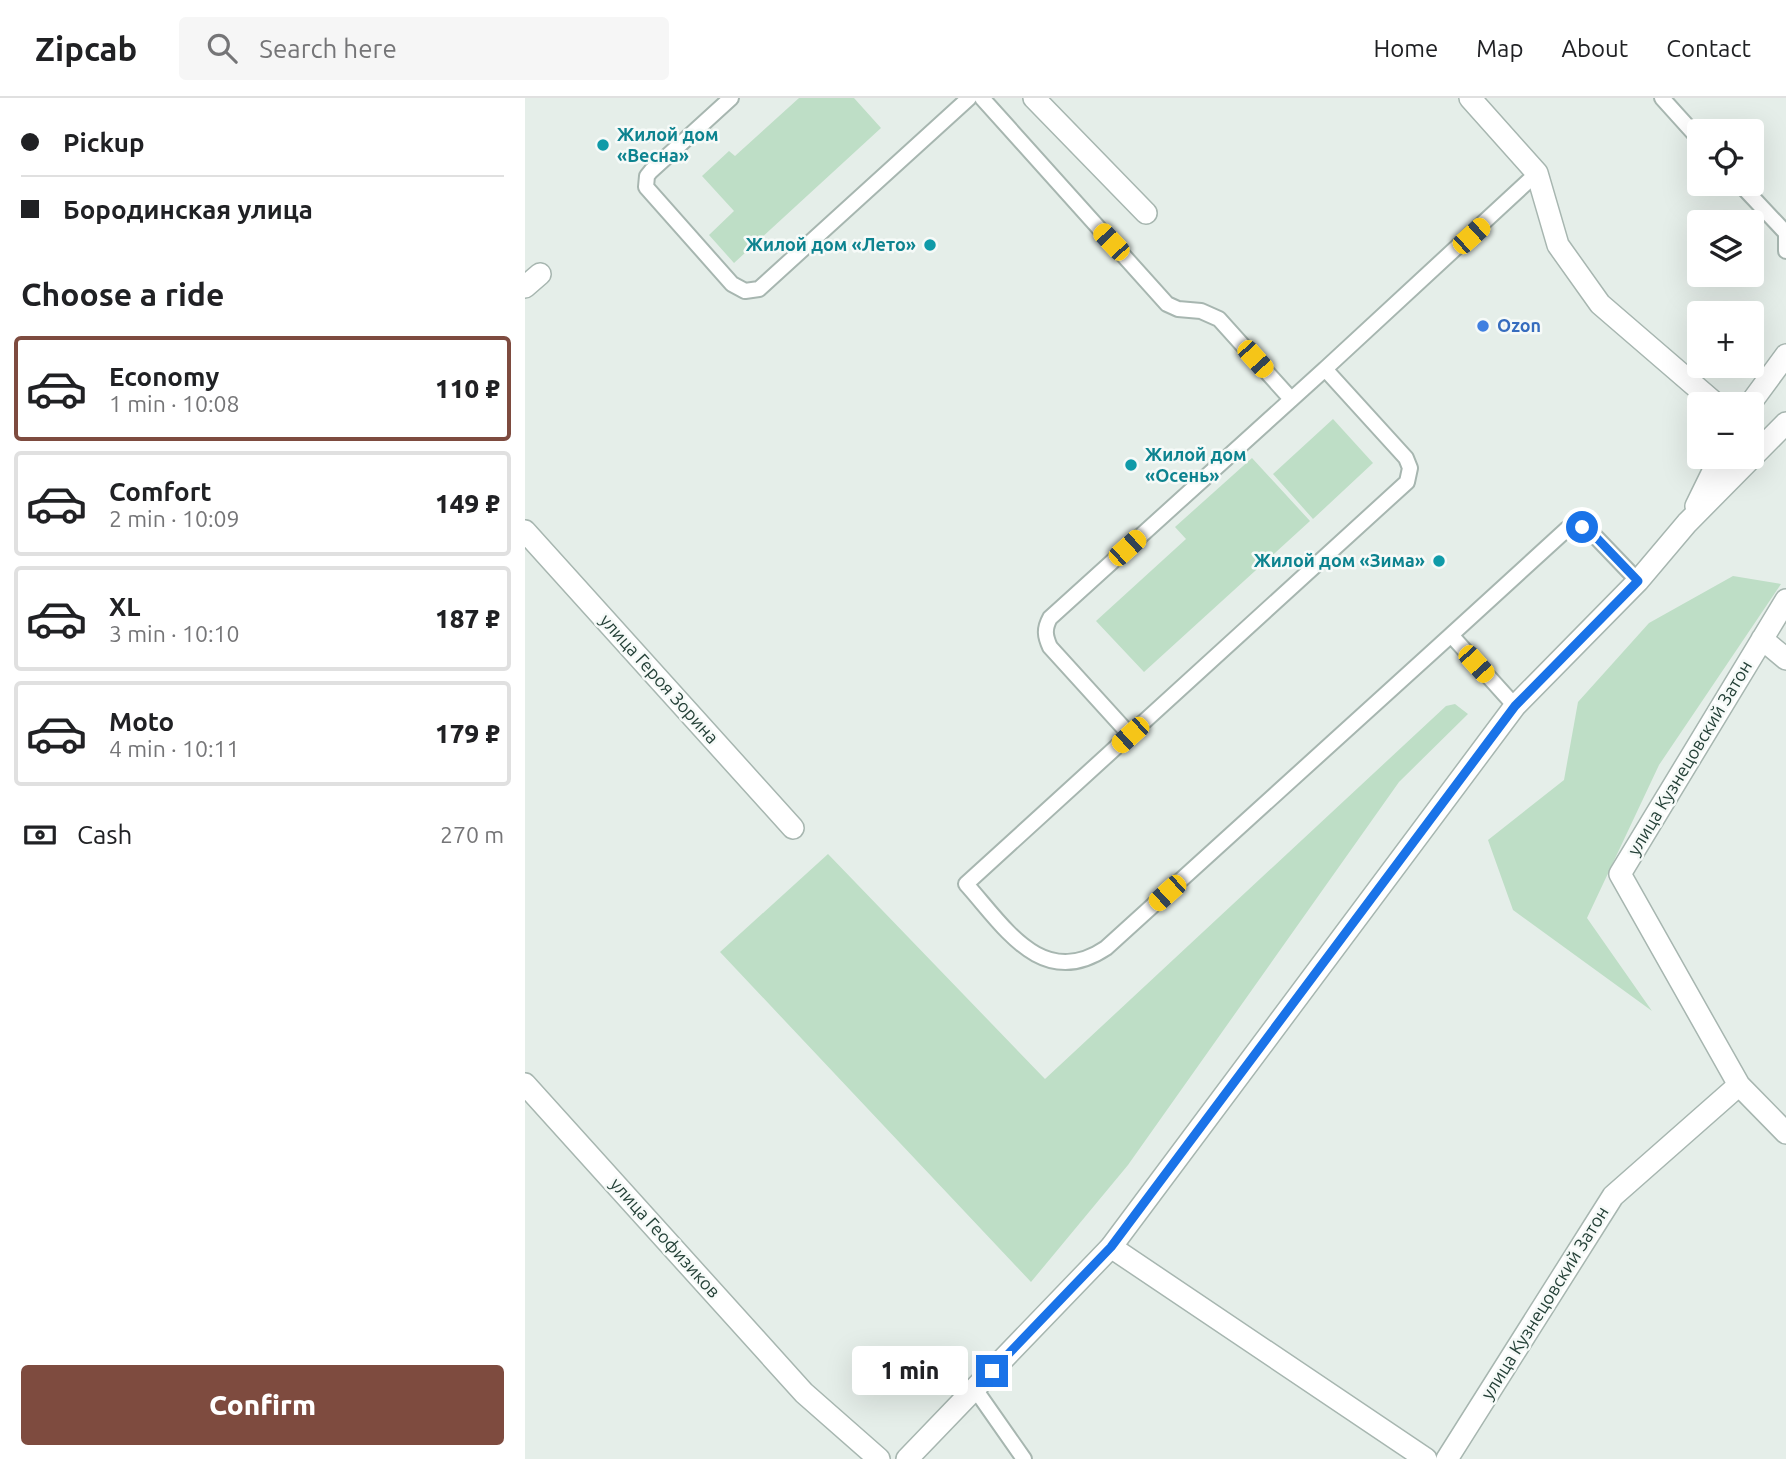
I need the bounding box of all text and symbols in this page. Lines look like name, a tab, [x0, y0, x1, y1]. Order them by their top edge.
search box	[179, 17, 669, 80]
icon: search	[203, 29, 241, 67]
text: Zipcab	[35, 30, 137, 67]
text: Search here	[259, 34, 397, 63]
text: Home	[1373, 35, 1438, 62]
text: Map	[1476, 35, 1523, 62]
text: About	[1561, 35, 1628, 62]
text: Contact	[1666, 35, 1751, 62]
map controls	[1687, 119, 1764, 469]
button: locate	[1687, 119, 1764, 196]
place label: Жилой дом «Весна»	[617, 124, 719, 165]
text: Pickup	[63, 128, 145, 157]
marker: Жилой дом «Весна»	[595, 137, 611, 153]
text: Бородинская улица	[63, 195, 313, 224]
button: layers	[1687, 210, 1764, 287]
car	[1449, 214, 1494, 258]
car	[1089, 219, 1134, 265]
place label: Жилой дом «Лето»	[746, 234, 916, 254]
marker: Жилой дом «Лето»	[922, 237, 938, 253]
text: Choose a ride	[21, 276, 224, 312]
button: +	[1687, 301, 1764, 378]
place label: Ozon	[1497, 315, 1541, 335]
marker: Ozon	[1475, 318, 1491, 334]
car	[1234, 336, 1277, 382]
icon: car	[25, 357, 88, 420]
text: Economy	[109, 362, 219, 391]
text: 110 ₽	[435, 374, 500, 403]
text: 1 min · 10:08	[109, 391, 240, 416]
button: −	[1687, 392, 1764, 469]
place label: Жилой дом «Осень»	[1145, 444, 1247, 485]
marker: Жилой дом «Осень»	[1123, 457, 1139, 473]
icon: car	[25, 472, 88, 535]
text: Comfort	[109, 477, 212, 506]
text: 149 ₽	[435, 489, 500, 518]
text: 2 min · 10:09	[109, 506, 240, 531]
route start	[1566, 511, 1598, 543]
car	[1105, 526, 1150, 570]
place label: Жилой дом «Зима»	[1254, 550, 1425, 570]
marker: Жилой дом «Зима»	[1431, 553, 1447, 569]
icon: car	[25, 587, 88, 650]
text: XL	[109, 592, 140, 621]
text: 187 ₽	[435, 604, 500, 633]
street label: улица Героя Зорина	[596, 610, 723, 747]
text: 3 min · 10:10	[109, 621, 240, 646]
car	[1455, 641, 1498, 687]
street label: улица Кузнецовский Затон	[1623, 656, 1755, 859]
icon: car	[25, 702, 88, 765]
text: Moto	[109, 707, 174, 736]
car	[1108, 713, 1153, 757]
text: 179 ₽	[435, 719, 500, 748]
text: 4 min · 10:11	[109, 736, 240, 761]
icon: cash	[21, 816, 59, 854]
text: Cash	[77, 820, 132, 849]
text: 270 m	[440, 822, 504, 847]
car	[1145, 871, 1190, 915]
street label: улица Геофизиков	[607, 1173, 725, 1301]
street label: улица Кузнецовский Затон	[1476, 1202, 1612, 1403]
callout: 1 min	[852, 1346, 967, 1396]
route end	[976, 1355, 1008, 1387]
text: 1 min	[881, 1358, 939, 1383]
button: Confirm	[21, 1365, 504, 1445]

